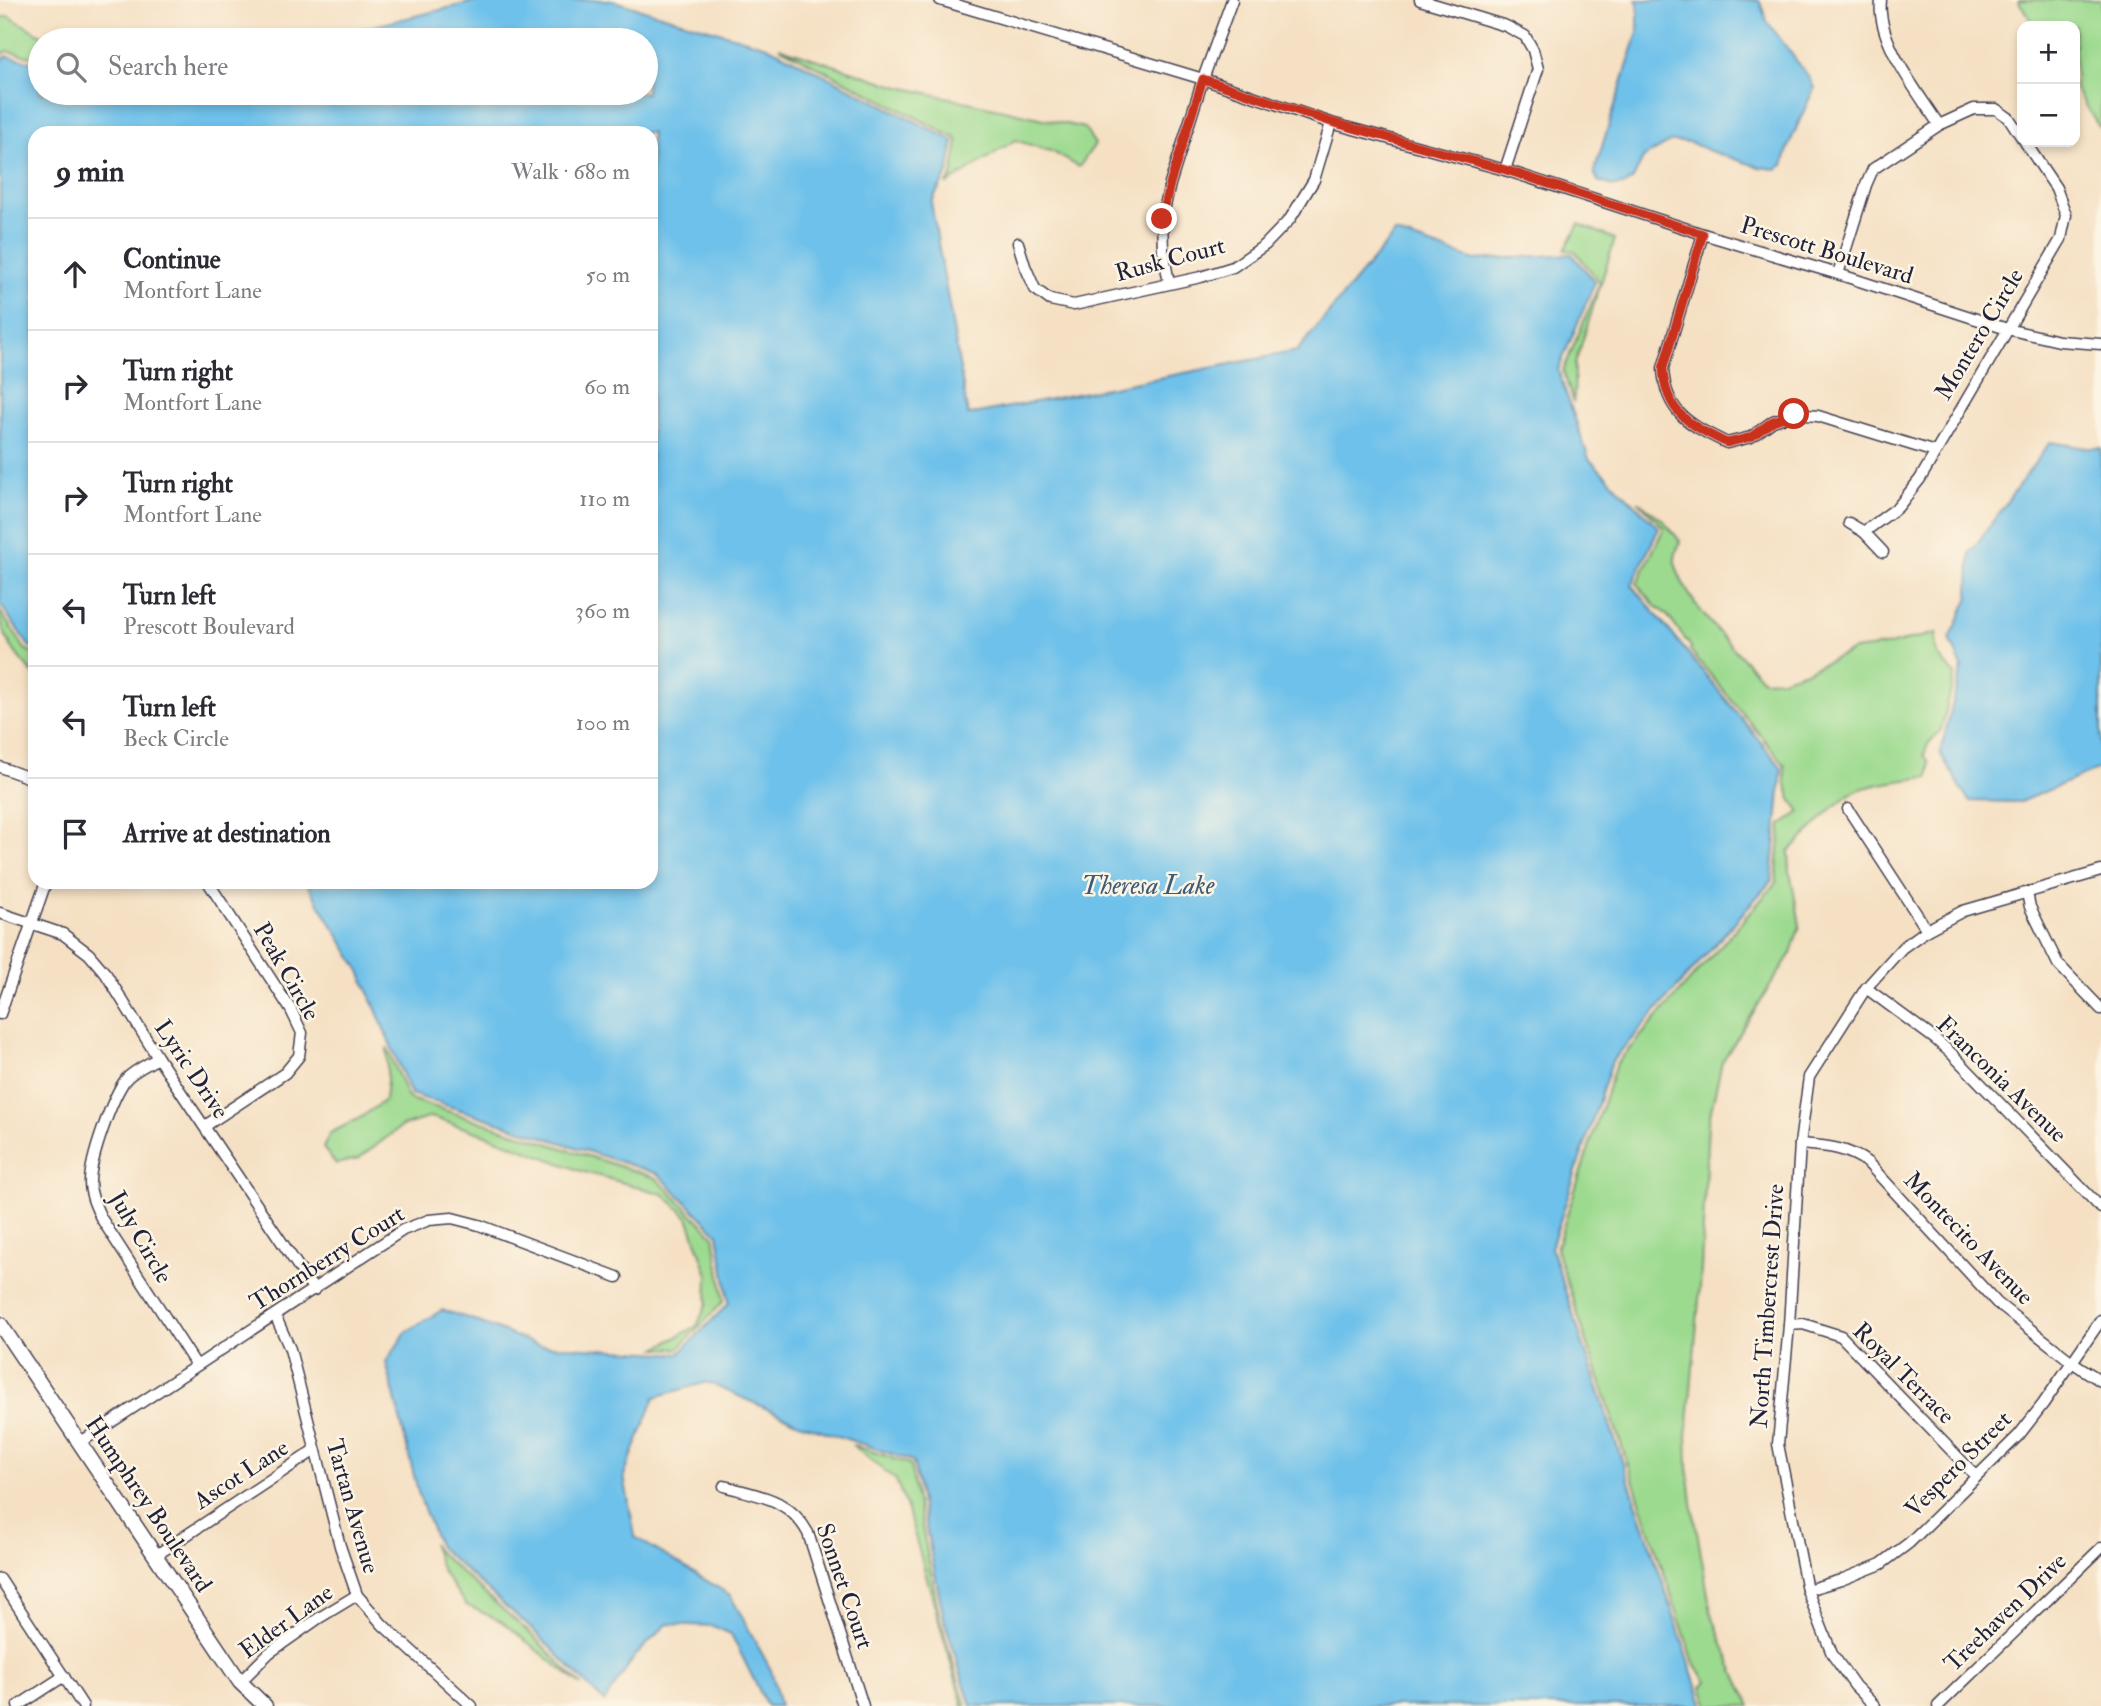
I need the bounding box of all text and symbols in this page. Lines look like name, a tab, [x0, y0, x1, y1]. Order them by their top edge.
map controls	[2017, 21, 2080, 147]
button: +	[2017, 21, 2080, 84]
search box	[28, 28, 658, 105]
icon: search	[52, 48, 90, 86]
text: Search here	[108, 51, 228, 83]
button: −	[2017, 84, 2080, 147]
text: 9 min	[56, 153, 124, 190]
text: Walk · 680 m	[511, 157, 630, 186]
route end	[1146, 203, 1177, 234]
street label: Prescott Boulevard	[1737, 209, 1917, 292]
street label: Rusk Court	[1112, 230, 1229, 289]
text: Continue	[123, 244, 221, 276]
icon: ahead	[56, 255, 94, 293]
text: 50 m	[586, 260, 630, 289]
street label: Montero Circle	[1928, 263, 2031, 406]
text: Montfort Lane	[123, 276, 262, 305]
text: Turn right	[123, 356, 233, 388]
icon: right	[56, 367, 94, 405]
text: 60 m	[584, 372, 630, 401]
text: Montfort Lane	[123, 388, 262, 417]
route start	[1778, 398, 1809, 429]
text: Turn right	[123, 468, 233, 500]
icon: right	[56, 479, 94, 517]
text: 110 m	[579, 484, 630, 513]
text: Montfort Lane	[123, 500, 262, 529]
text: Turn left	[123, 580, 216, 612]
icon: left	[56, 591, 94, 629]
text: 360 m	[575, 596, 630, 625]
text: Prescott Boulevard	[123, 612, 295, 641]
text: Turn left	[123, 692, 216, 724]
icon: left	[56, 703, 94, 741]
text: 100 m	[576, 708, 630, 737]
text: Beck Circle	[123, 724, 229, 753]
icon: arrive	[56, 815, 94, 853]
text: Arrive at destination	[123, 818, 331, 850]
water label: Theresa Lake	[1082, 870, 1215, 902]
street label: Peak Circle	[246, 917, 327, 1026]
street label: Franconia Avenue	[1930, 1009, 2074, 1150]
street label: Lyric Drive	[147, 1014, 236, 1125]
street label: Montecito Avenue	[1897, 1165, 2040, 1312]
street label: North Timbercrest Drive	[1744, 1183, 1791, 1429]
street label: July Circle	[101, 1185, 179, 1289]
street label: Thornberry Court	[244, 1198, 411, 1318]
street label: Royal Terrace	[1846, 1316, 1961, 1431]
street label: Vespero Street	[1898, 1404, 2019, 1524]
street label: Humphrey Boulevard	[78, 1410, 219, 1598]
street label: Ascot Lane	[187, 1432, 295, 1517]
street label: Tartan Avenue	[319, 1435, 387, 1577]
street label: Sonnet Court	[809, 1519, 881, 1653]
street label: Treehaven Drive	[1937, 1546, 2073, 1679]
street label: Elder Lane	[233, 1577, 339, 1666]

